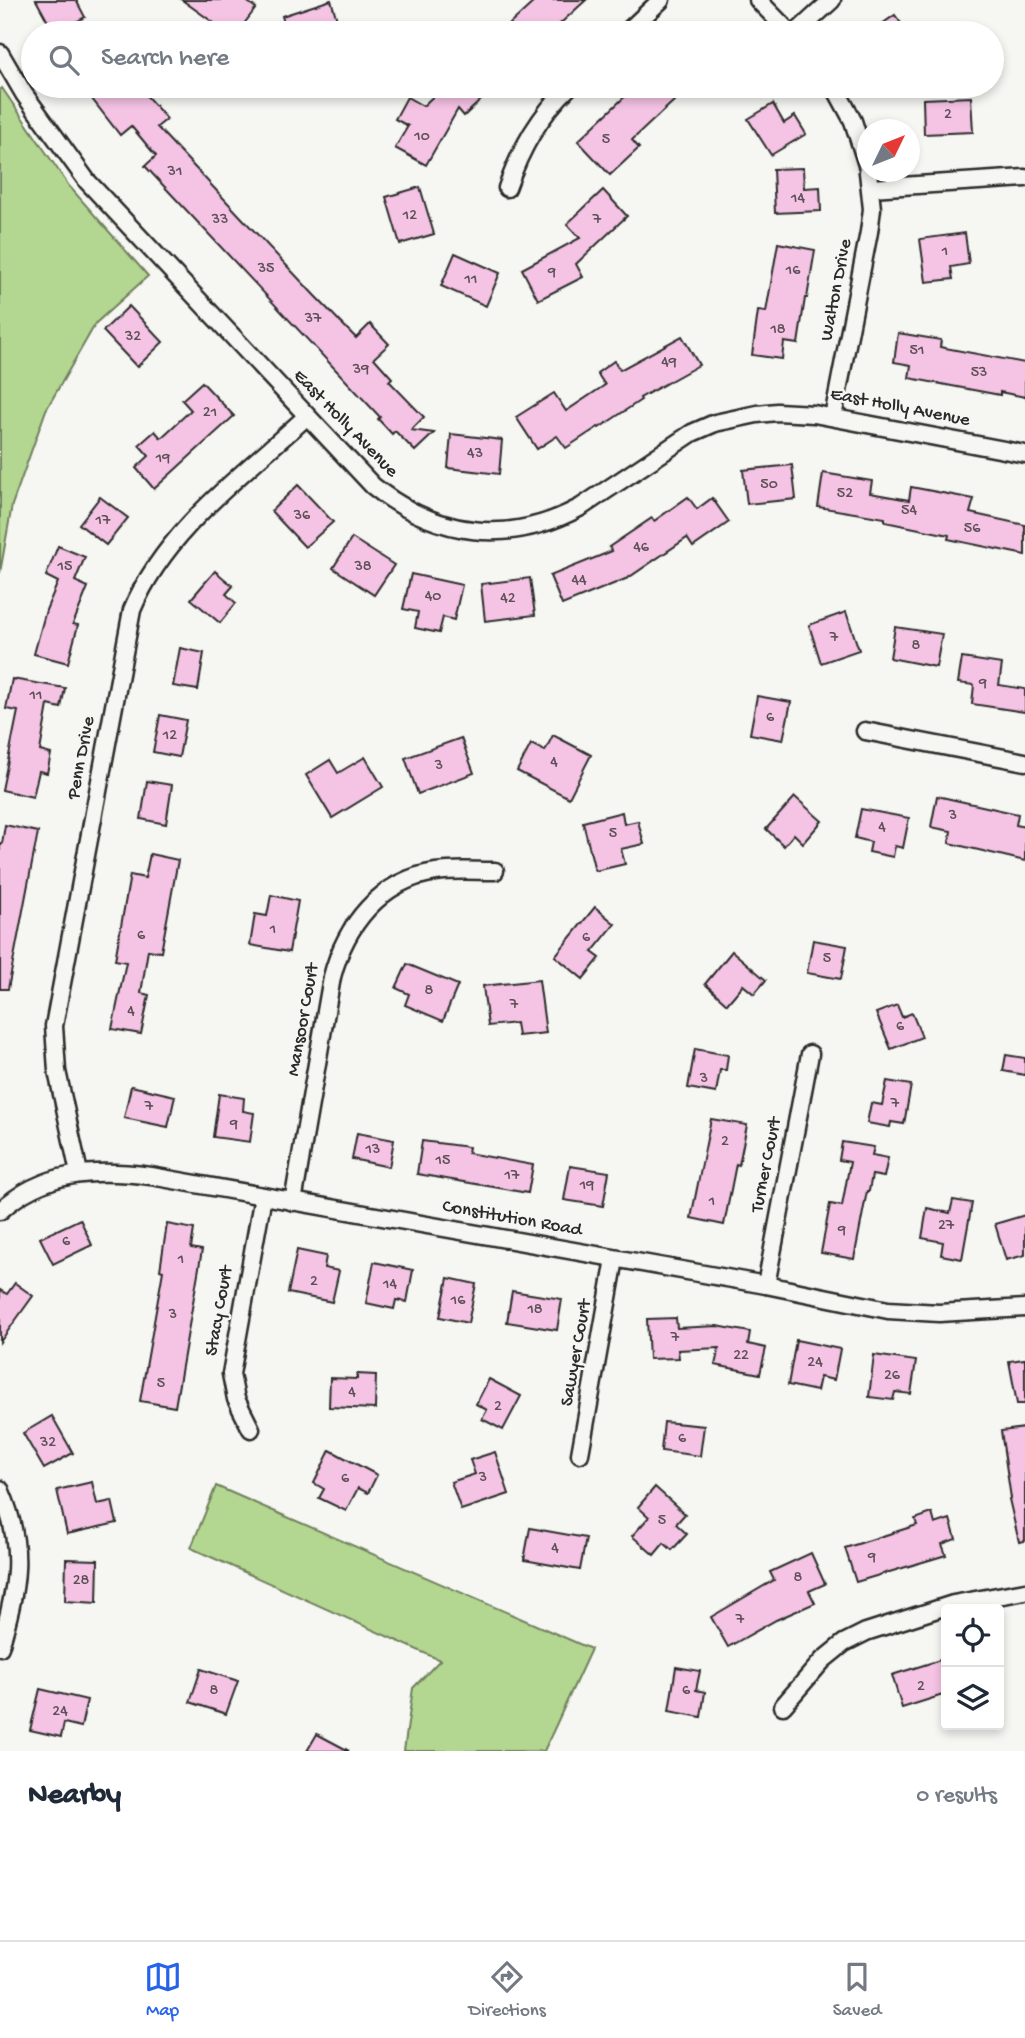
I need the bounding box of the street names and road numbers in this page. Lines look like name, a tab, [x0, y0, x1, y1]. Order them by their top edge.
street label: Walton Drive	[816, 237, 858, 343]
street label: East Holly Avenue	[288, 365, 403, 483]
street label: East Holly Avenue	[828, 383, 972, 433]
street label: Penn Drive	[62, 714, 101, 803]
street label: Mansoor Court	[283, 960, 326, 1078]
street label: Turner Court	[746, 1113, 788, 1216]
street label: Constitution Road	[440, 1195, 585, 1243]
street label: Stacy Court	[201, 1262, 240, 1358]
street label: Sawyer Court	[556, 1296, 598, 1408]

